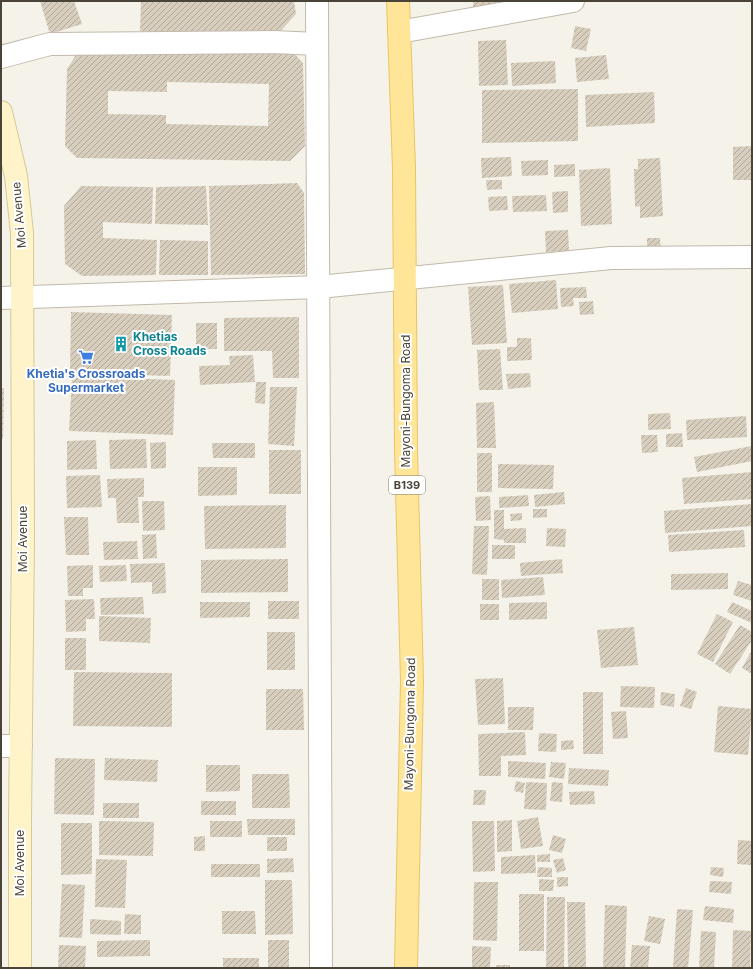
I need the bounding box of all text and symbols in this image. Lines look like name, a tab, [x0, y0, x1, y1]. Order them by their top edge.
street label: Moi Avenue	[8, 181, 29, 249]
place label: Khetias Cross Roads	[133, 329, 207, 358]
building icon: Khetias Cross Roads	[112, 335, 130, 353]
street label: Mayoni-Bungoma Road	[398, 335, 413, 467]
supermarket icon: Khetia's Crossroads Supermarket	[77, 348, 95, 366]
place label: Khetia's Crossroads Supermarket	[27, 366, 146, 395]
road number: B139	[389, 476, 425, 494]
street label: Moi Avenue	[15, 506, 30, 572]
street label: Mayoni-Bungoma Road	[401, 657, 418, 791]
street label: Moi Avenue	[12, 830, 27, 896]

